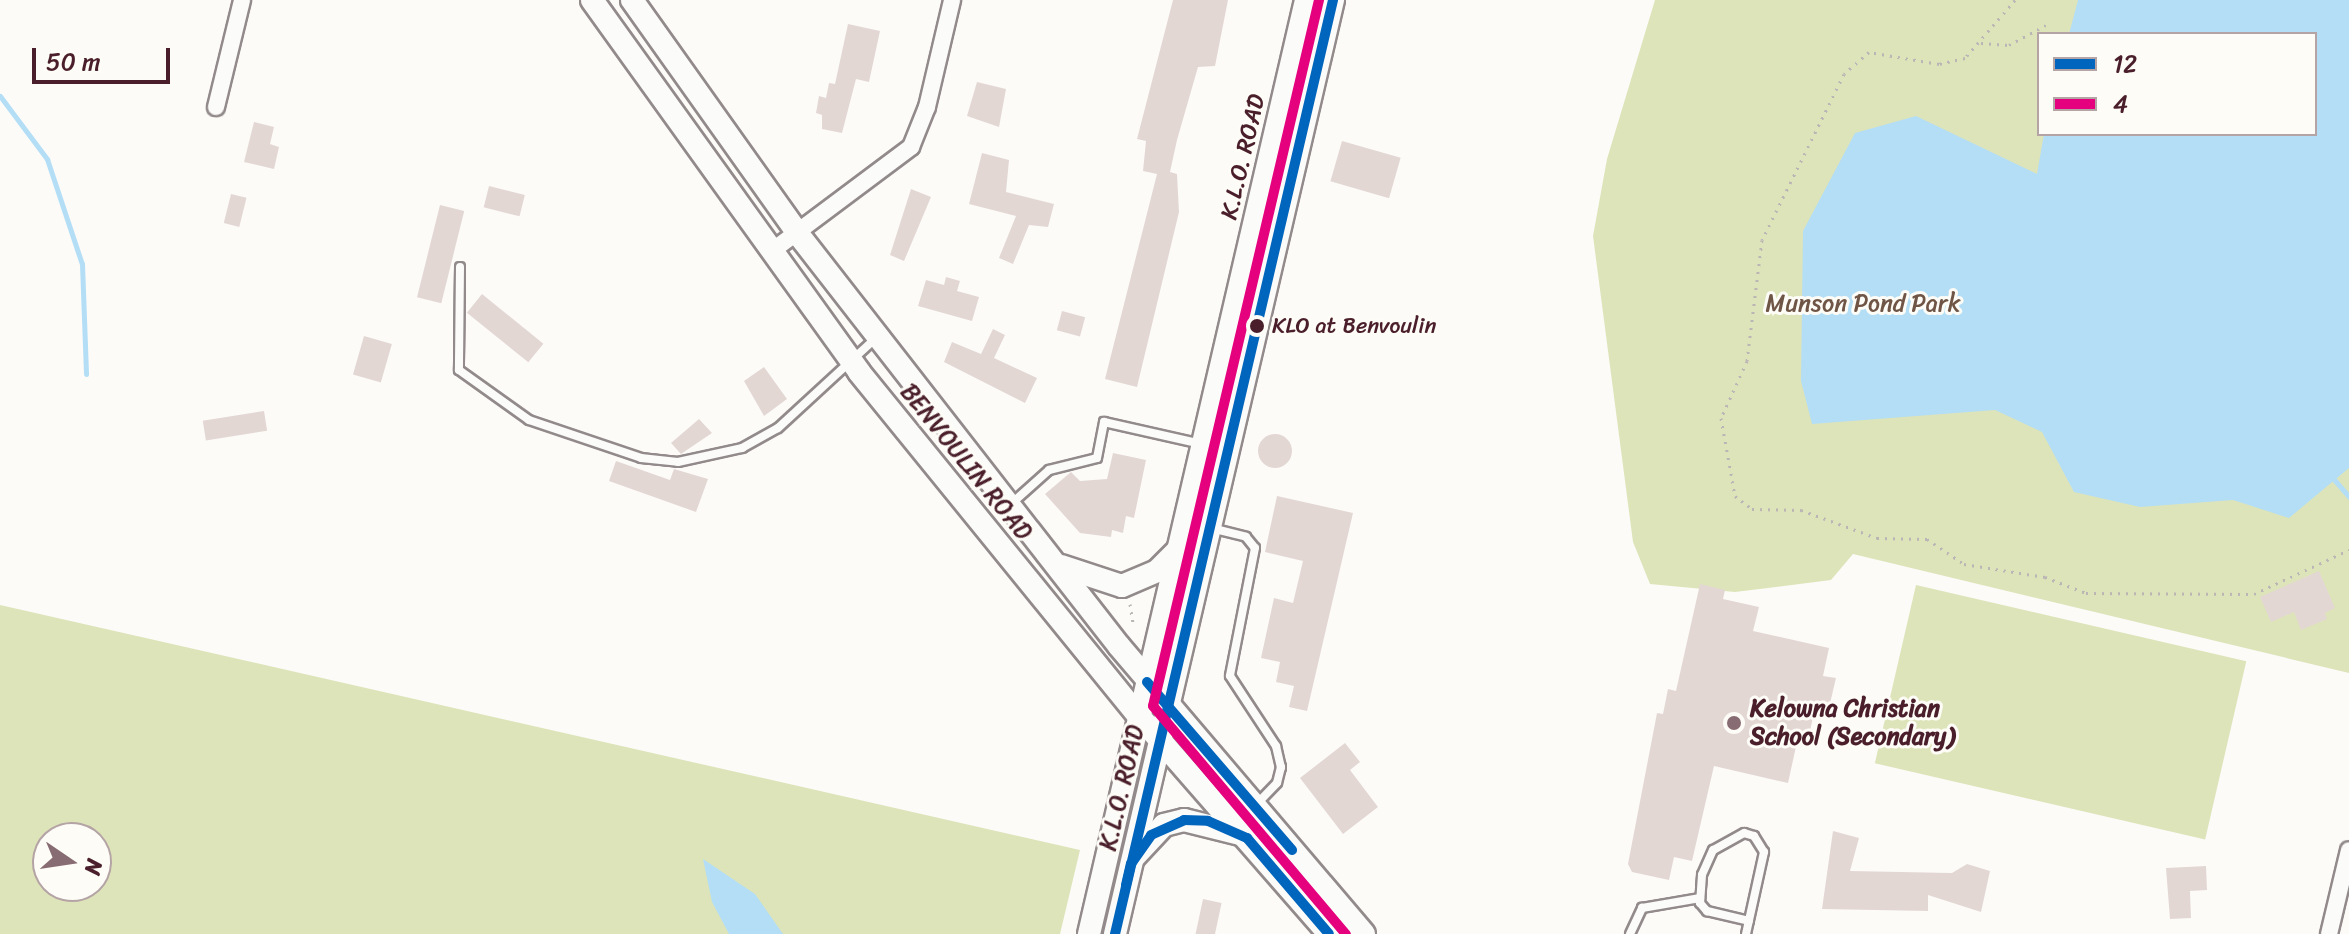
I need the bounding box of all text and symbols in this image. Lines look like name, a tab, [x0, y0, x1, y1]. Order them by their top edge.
scale bar	[36, 32, 174, 82]
legend	[2037, 32, 2317, 136]
text: 50 m	[46, 41, 101, 83]
text: 12	[2113, 43, 2137, 85]
text: 4	[2113, 83, 2128, 125]
street label: K.L.O. ROAD	[1215, 91, 1271, 223]
park label: Munson Pond Park	[1765, 290, 1961, 318]
place label: KLO at Benvoulin	[1272, 313, 1436, 339]
marker: KLO at Benvoulin	[1249, 318, 1265, 334]
street label: BENVOULIN ROAD	[894, 378, 1038, 546]
place label: Kelowna Christian School (Secondary)	[1750, 695, 1956, 751]
marker: Kelowna Christian School (Secondary)	[1725, 714, 1743, 732]
street label: K.L.O. ROAD	[1094, 722, 1150, 854]
north arrow	[32, 822, 112, 902]
text: N	[73, 855, 115, 879]

